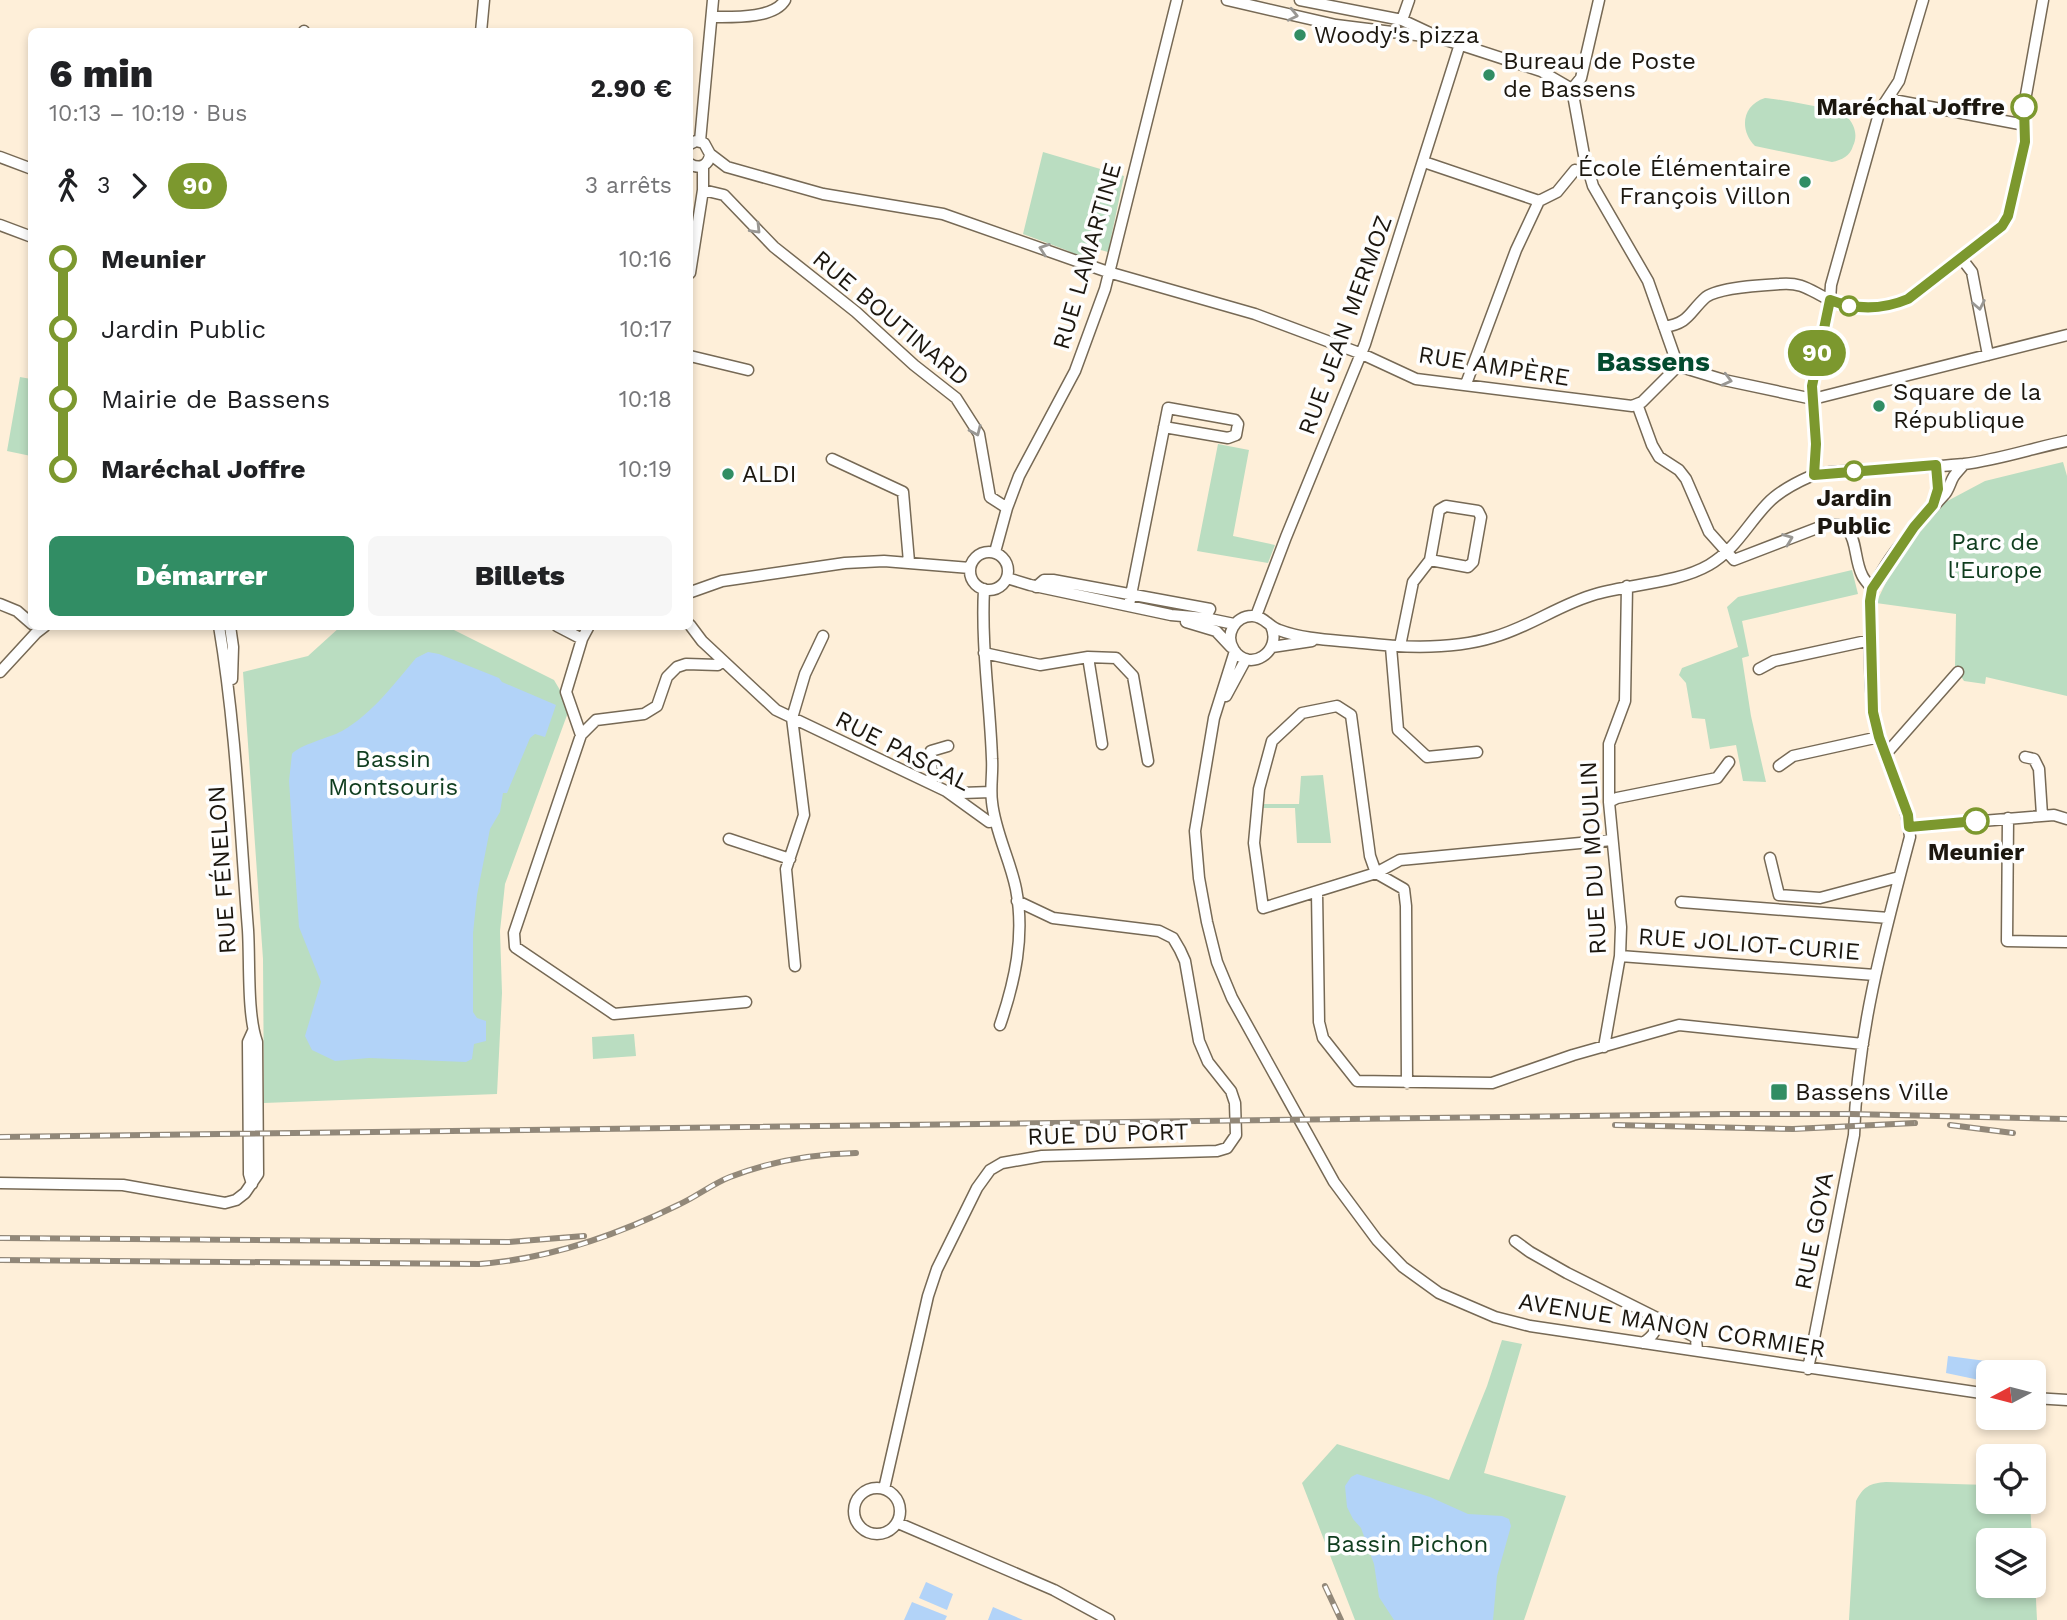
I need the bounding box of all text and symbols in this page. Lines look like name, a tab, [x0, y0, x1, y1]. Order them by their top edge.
one-way arrow	[1287, 7, 1299, 21]
place label: Woody's pizza	[1314, 21, 1479, 49]
marker: Woody's pizza	[1292, 27, 1308, 43]
place label: Bureau de Poste de Bassens	[1503, 47, 1696, 103]
text: 6 min	[49, 52, 153, 96]
marker: Bureau de Poste de Bassens	[1481, 67, 1497, 83]
text: 2.90 €	[591, 73, 672, 103]
place label: Maréchal Joffre	[1816, 93, 2005, 121]
marker: Maréchal Joffre	[2011, 94, 2037, 120]
text: 10:13 – 10:19 · Bus	[49, 100, 247, 127]
place label: École Élémentaire François Villon	[1578, 154, 1791, 210]
street label: RUE LAMARTINE	[1047, 159, 1127, 353]
icon: walk	[49, 167, 87, 205]
icon: forward	[120, 167, 158, 205]
text: 3	[97, 172, 110, 199]
text: 90	[182, 172, 213, 200]
text: 3 arrêts	[585, 172, 672, 199]
marker: École Élémentaire François Villon	[1797, 174, 1813, 190]
street label: RUE JEAN MERMOZ	[1292, 211, 1398, 439]
one-way arrow	[748, 221, 761, 234]
one-way arrow	[1039, 243, 1051, 257]
text: Meunier	[101, 244, 206, 274]
street label: RUE BOUTINARD	[807, 244, 975, 392]
text: 10:16	[619, 246, 672, 273]
unlabelled marker	[1839, 296, 1859, 316]
one-way arrow	[1970, 299, 1985, 311]
text: Jardin Public	[101, 314, 266, 344]
text: 10:17	[620, 316, 672, 343]
line badge: 90	[1786, 330, 1848, 376]
text: 90	[1802, 339, 1832, 367]
street label: RUE AMPÈRE	[1416, 340, 1572, 392]
district label: Bassens	[1596, 345, 1710, 378]
one-way arrow	[1721, 372, 1733, 387]
place label: Square de la République	[1893, 378, 2041, 434]
text: Mairie de Bassens	[101, 384, 330, 414]
text: 10:18	[619, 386, 672, 413]
marker: Square de la République	[1871, 398, 1887, 414]
one-way arrow	[968, 424, 982, 436]
text: Maréchal Joffre	[101, 454, 306, 484]
text: 10:19	[619, 456, 672, 483]
place label: ALDI	[742, 460, 797, 488]
marker: Jardin Public	[1844, 461, 1864, 481]
marker: ALDI	[720, 466, 736, 482]
place label: Jardin Public	[1816, 484, 1892, 540]
park label: Parc de l'Europe	[1948, 528, 2042, 584]
one-way arrow	[1781, 534, 1793, 548]
button: Démarrer	[49, 536, 354, 616]
button: Billets	[368, 536, 672, 616]
street label: RUE PASCAL	[831, 705, 975, 797]
park label: Bassin Montsouris	[328, 745, 458, 801]
street label: RUE DU MOULIN	[1574, 761, 1612, 955]
street label: RUE FÉNELON	[202, 785, 242, 955]
marker: Meunier	[1963, 808, 1989, 834]
place label: Meunier	[1928, 838, 2025, 866]
street label: RUE JOLIOT-CURIE	[1637, 922, 1861, 966]
place label: Bassens Ville	[1795, 1078, 1949, 1106]
marker: Bassens Ville	[1769, 1082, 1789, 1102]
street label: RUE DU PORT	[1027, 1117, 1189, 1151]
street label: RUE GOYA	[1789, 1170, 1839, 1292]
street label: AVENUE MANON CORMIER	[1517, 1287, 1827, 1363]
north arrow	[1976, 1360, 2046, 1430]
map controls	[1976, 1360, 2046, 1598]
button: locate	[1976, 1444, 2046, 1514]
button: layers	[1976, 1528, 2046, 1598]
park label: Bassin Pichon	[1326, 1530, 1488, 1558]

